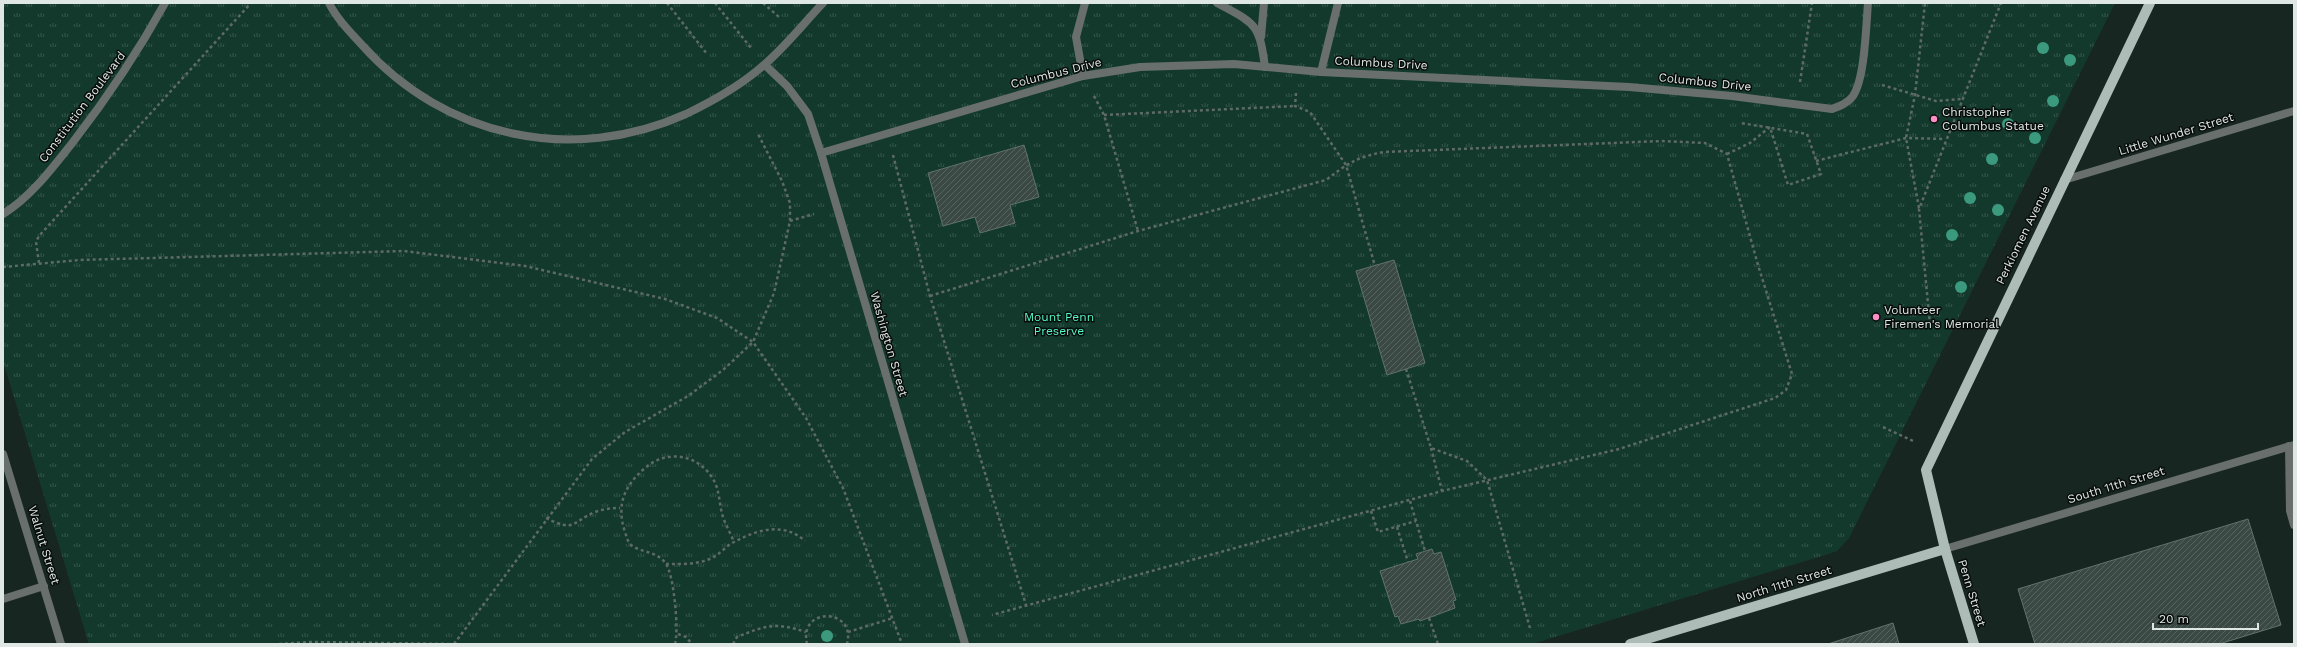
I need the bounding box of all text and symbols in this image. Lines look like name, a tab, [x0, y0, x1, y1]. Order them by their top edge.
street label: Constitution Boulevard	[36, 49, 128, 165]
street label: Columbus Drive	[1334, 54, 1428, 72]
street label: Columbus Drive	[1009, 55, 1103, 91]
street label: Columbus Drive	[1658, 70, 1752, 94]
place label: Christopher Columbus Statue	[1942, 105, 2044, 133]
street label: Little Wunder Street	[2117, 110, 2235, 158]
marker: Christopher Columbus Statue	[1929, 114, 1939, 124]
street label: Perkiomen Avenue	[1993, 183, 2053, 287]
street label: Washington Street	[867, 290, 911, 398]
place label: Volunteer Firemen's Memorial	[1884, 303, 1999, 331]
park label: Mount Penn Preserve	[1024, 310, 1094, 338]
marker: Volunteer Firemen's Memorial	[1871, 312, 1881, 322]
street label: South 11th Street	[2066, 464, 2166, 506]
street label: Walnut Street	[25, 504, 63, 586]
street label: Penn Street	[1955, 558, 1989, 628]
street label: North 11th Street	[1735, 563, 1833, 605]
scale bar	[2153, 605, 2258, 631]
text: 20 m	[2159, 612, 2189, 626]

